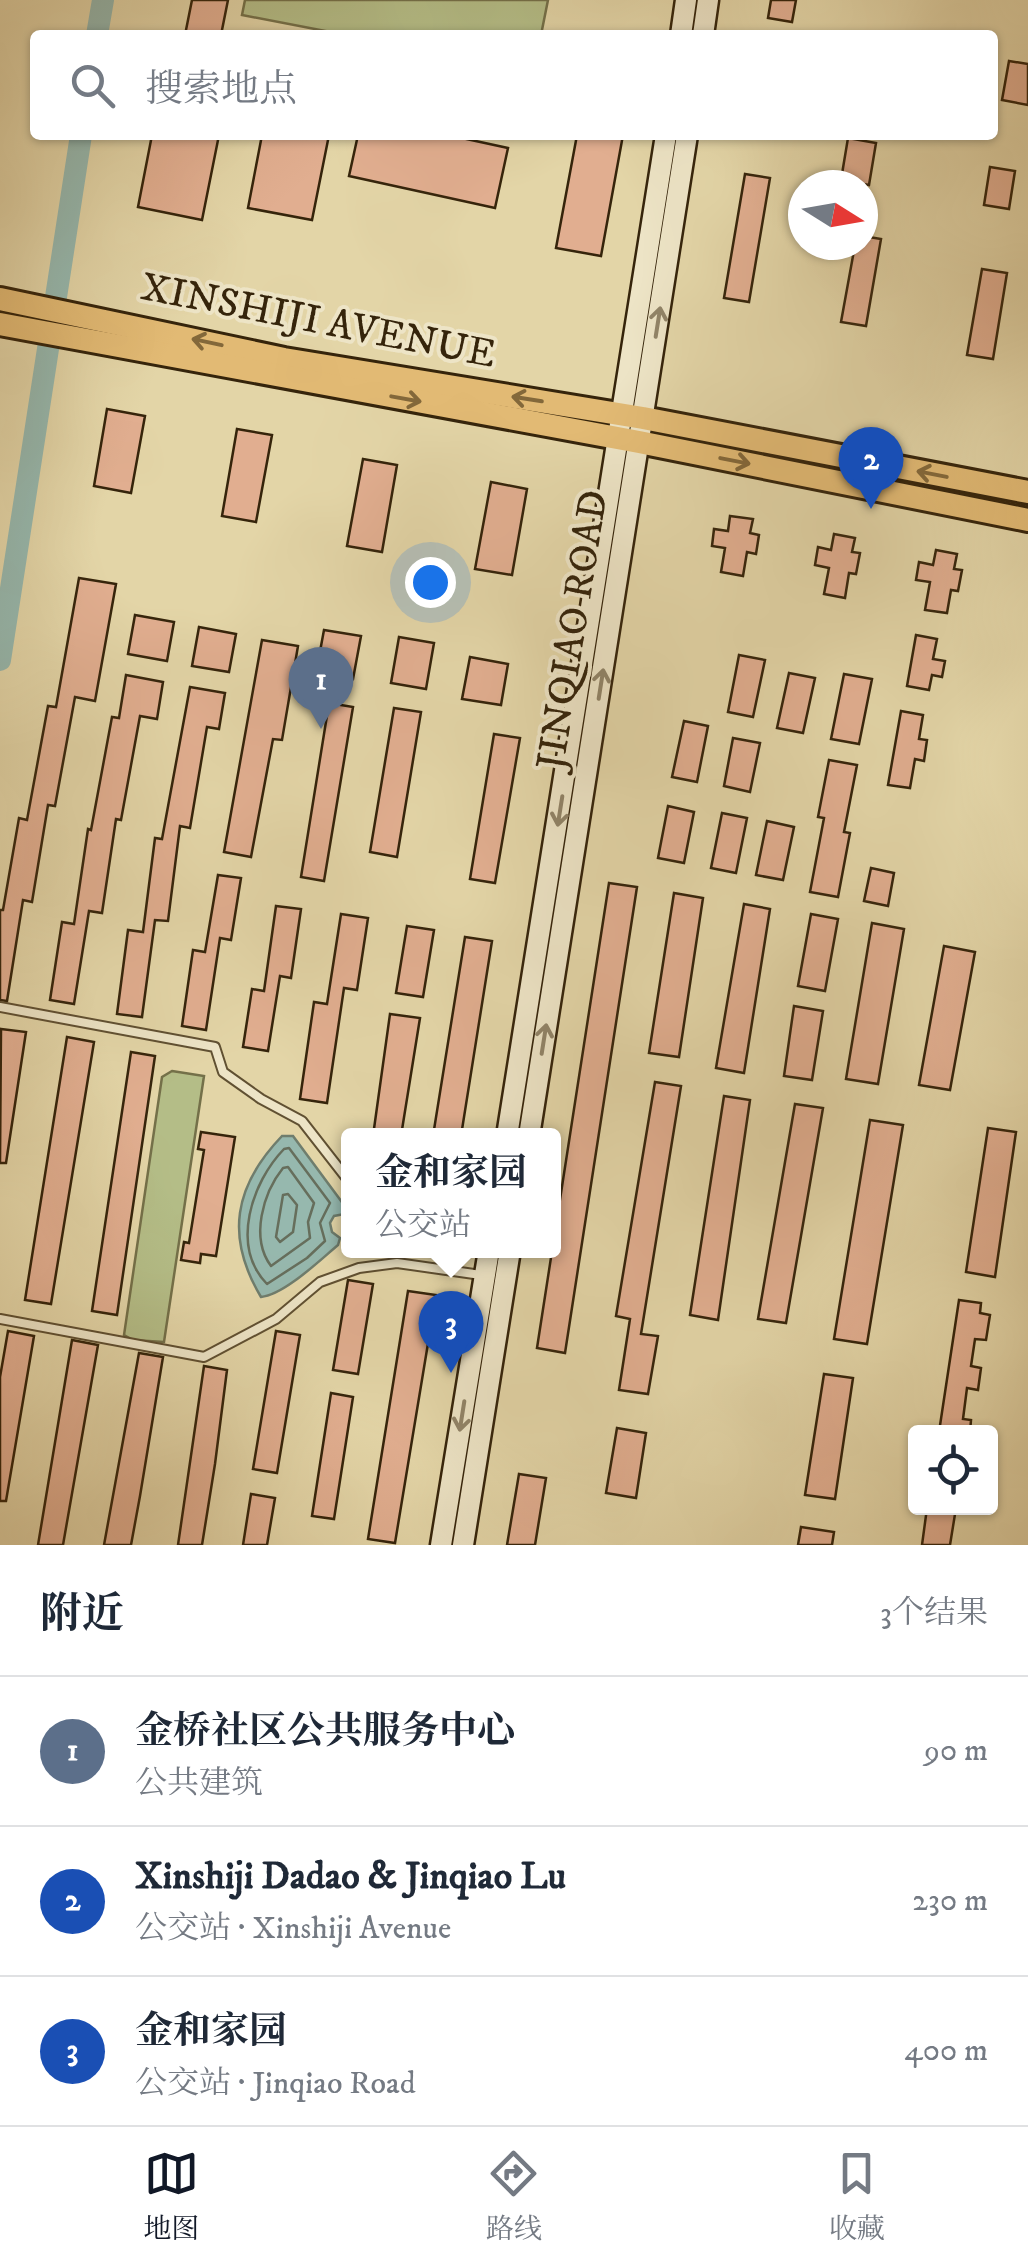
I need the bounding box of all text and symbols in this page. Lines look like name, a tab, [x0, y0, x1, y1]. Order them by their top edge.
search box	[30, 30, 998, 140]
icon: search	[65, 58, 120, 113]
text: 搜索地点	[145, 66, 297, 114]
north arrow	[788, 170, 878, 260]
street label: XINSHIJI AVENUE	[136, 263, 500, 381]
one-way arrow	[649, 306, 668, 338]
one-way arrow	[192, 332, 224, 350]
one-way arrow	[511, 389, 543, 408]
one-way arrow	[389, 390, 421, 409]
pin: 2	[838, 426, 904, 509]
one-way arrow	[718, 453, 750, 472]
one-way arrow	[917, 463, 949, 482]
street label: JINQIAO ROAD	[527, 487, 621, 777]
your location	[405, 557, 456, 608]
pin: 1	[288, 646, 354, 729]
one-way arrow	[592, 668, 610, 700]
one-way arrow	[550, 794, 568, 827]
one-way arrow	[535, 1023, 554, 1056]
popup	[341, 1128, 561, 1258]
text: 金和家园	[375, 1150, 527, 1198]
text: 公交站	[375, 1206, 471, 1246]
pin: 3	[418, 1290, 484, 1373]
one-way arrow	[452, 1399, 471, 1432]
map controls	[908, 1425, 998, 1515]
button: locate	[908, 1425, 998, 1515]
text: 附近	[40, 1589, 124, 1641]
text: 3个结果	[880, 1594, 988, 1634]
text: 金桥社区公共服务中心	[135, 1708, 515, 1756]
text: 1	[67, 1731, 78, 1771]
text: 90 m	[924, 1731, 988, 1771]
text: 公共建筑	[135, 1764, 263, 1804]
text: Xinshiji Dadao & Jinqiao Lu	[135, 1853, 566, 1901]
text: 2	[65, 1881, 80, 1921]
text: 230 m	[912, 1881, 988, 1921]
text: 公交站 · Xinshiji Avenue	[135, 1909, 451, 1949]
text: 金和家园	[135, 2008, 287, 2056]
text: 3	[67, 2031, 78, 2071]
text: 400 m	[904, 2031, 988, 2071]
text: 公交站 · Jinqiao Road	[135, 2064, 416, 2104]
tab: 地图	[143, 2146, 199, 2247]
tab: 路线	[486, 2146, 542, 2247]
tab: 收藏	[829, 2146, 885, 2247]

